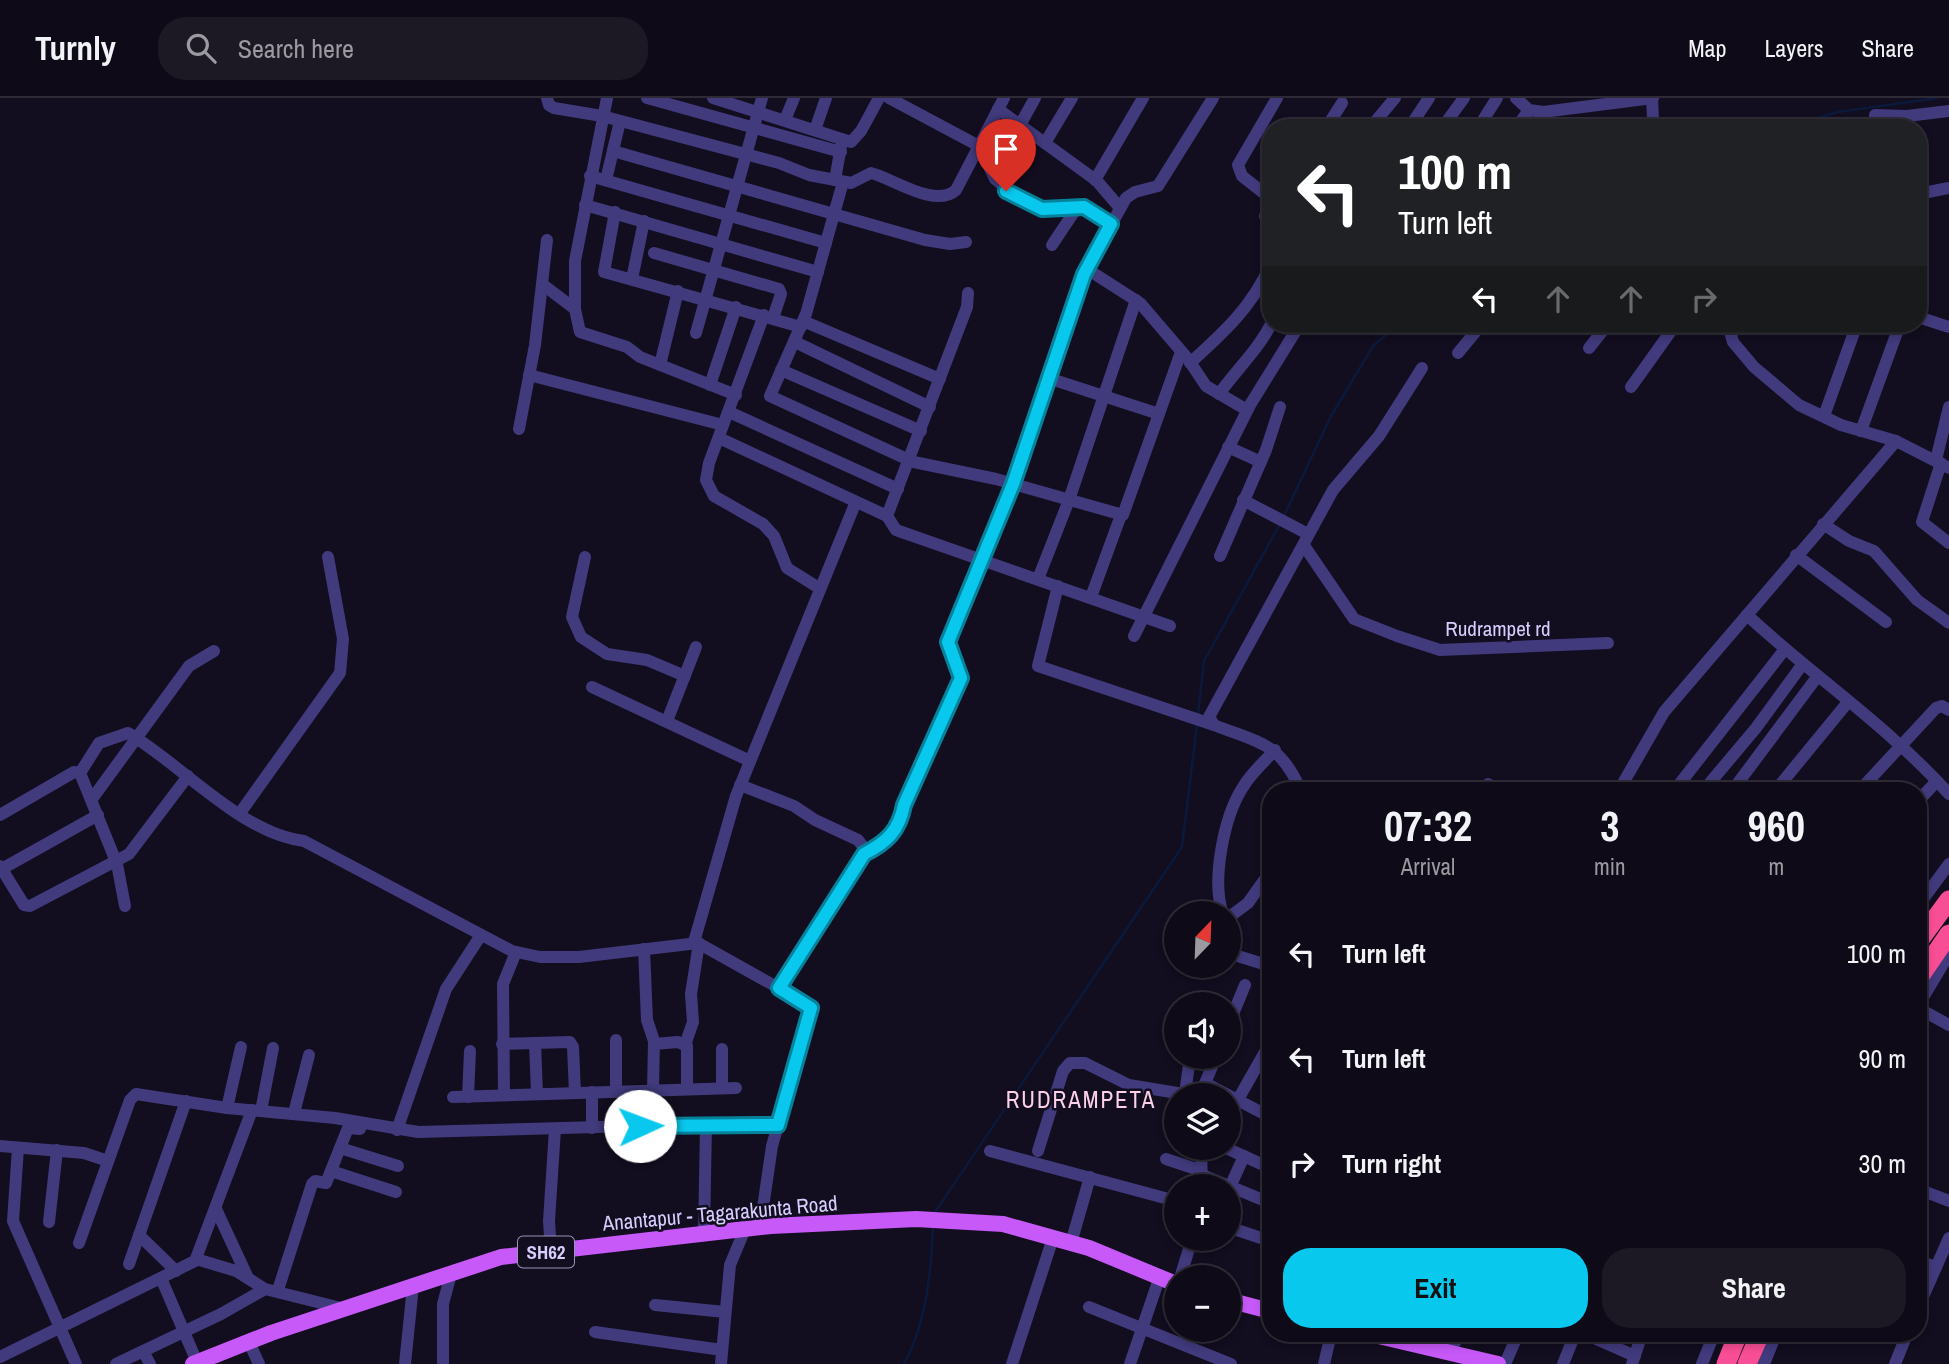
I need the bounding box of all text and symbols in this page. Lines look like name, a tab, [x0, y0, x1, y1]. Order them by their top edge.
search box	[158, 17, 648, 80]
text: Turnly	[35, 26, 116, 70]
icon: search	[182, 29, 220, 67]
text: Search here	[238, 31, 354, 66]
text: Map	[1688, 32, 1726, 64]
text: Layers	[1764, 32, 1823, 64]
text: Share	[1861, 32, 1914, 64]
pin	[976, 119, 1036, 191]
icon: arrive	[987, 130, 1025, 168]
text: 100 m	[1398, 138, 1512, 204]
icon: left	[1283, 147, 1374, 238]
text: Turn left	[1398, 201, 1492, 244]
icon: left	[1466, 280, 1504, 318]
icon: ahead	[1539, 280, 1577, 318]
icon: ahead	[1612, 280, 1650, 318]
icon: right	[1685, 280, 1723, 318]
street label: Rudrampet rd	[1445, 614, 1551, 643]
text: 07:32	[1384, 798, 1472, 854]
text: 3	[1600, 798, 1619, 854]
text: 960	[1748, 798, 1805, 854]
text: Arrival	[1401, 851, 1455, 882]
text: min	[1594, 851, 1626, 882]
text: m	[1768, 851, 1784, 882]
north arrow	[1164, 901, 1241, 978]
map controls	[1164, 901, 1241, 1342]
icon: left	[1283, 935, 1321, 973]
text: Turn left	[1342, 936, 1426, 971]
text: 100 m	[1847, 936, 1906, 971]
button: sound	[1164, 992, 1241, 1069]
icon: left	[1283, 1040, 1321, 1078]
text: Turn left	[1342, 1041, 1426, 1076]
text: 90 m	[1859, 1041, 1906, 1076]
button: layers	[1164, 1083, 1241, 1160]
district label: RUDRAMPETA	[1006, 1084, 1156, 1115]
position arrow	[603, 1089, 677, 1163]
icon: right	[1283, 1145, 1321, 1183]
text: Turn right	[1342, 1146, 1441, 1181]
text: 30 m	[1859, 1146, 1906, 1181]
button: +	[1164, 1174, 1241, 1251]
street label: Anantapur - Tagarakunta Road	[600, 1188, 839, 1238]
road number: SH62	[518, 1236, 574, 1268]
button: Exit	[1283, 1248, 1588, 1328]
button: Share	[1602, 1248, 1906, 1328]
button: −	[1164, 1265, 1241, 1342]

